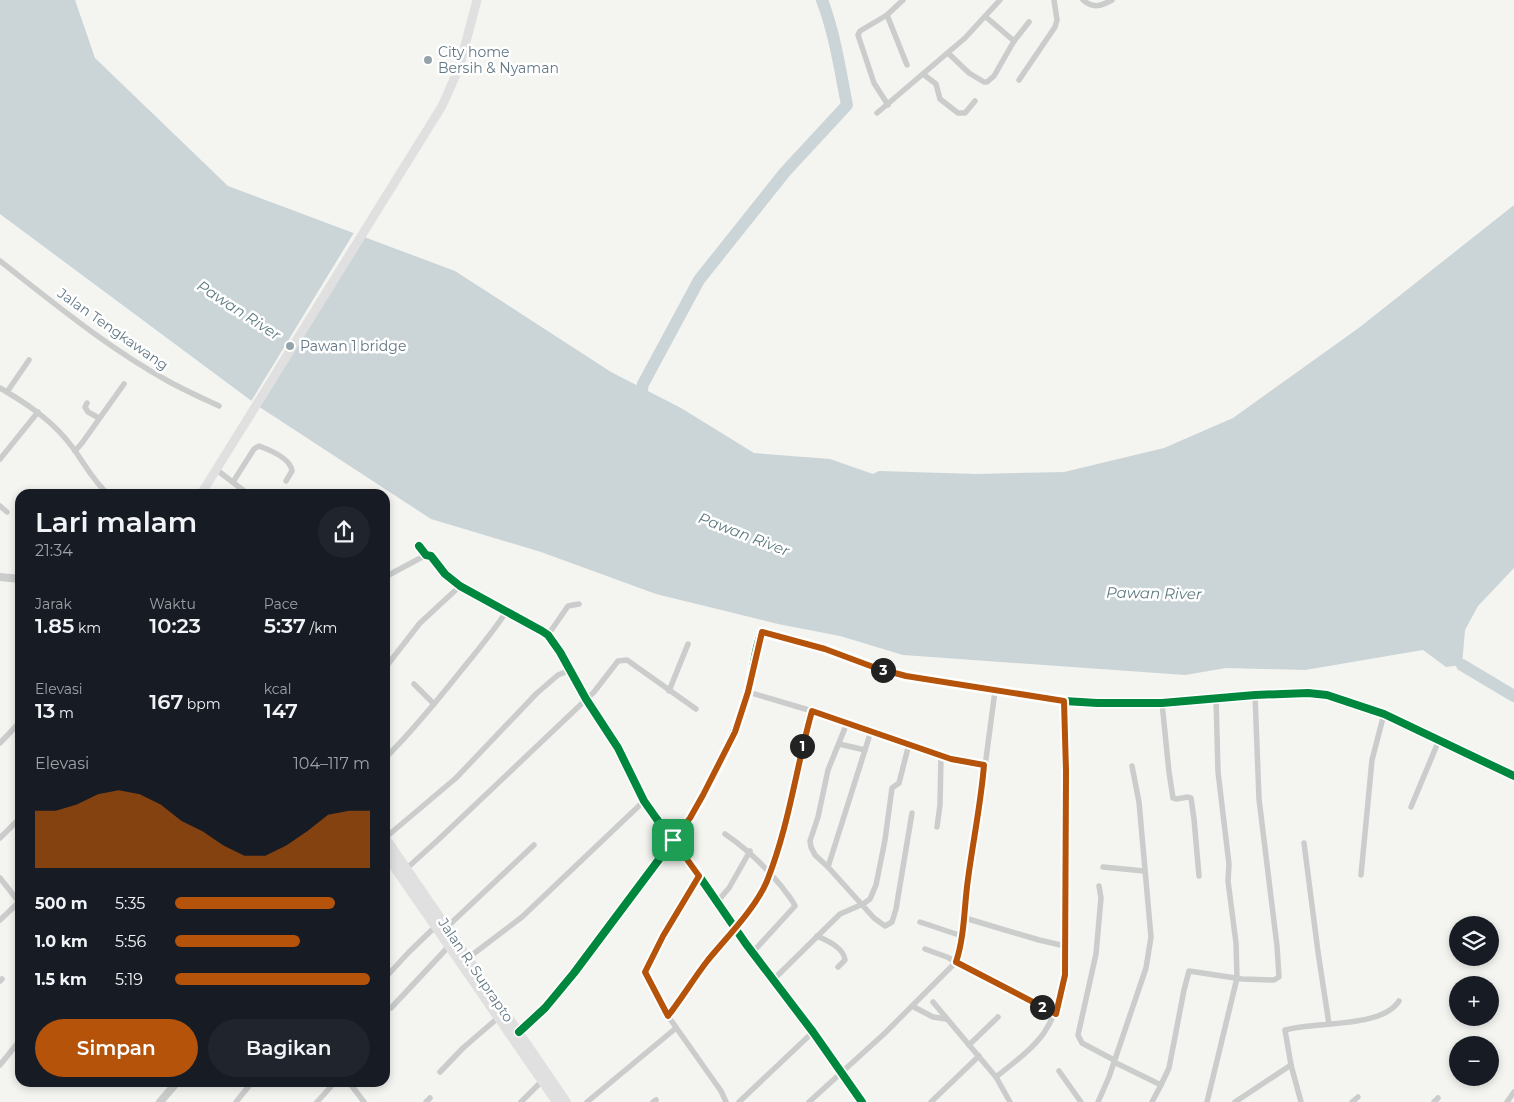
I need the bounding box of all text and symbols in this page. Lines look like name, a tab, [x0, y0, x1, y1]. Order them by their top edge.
place label: City home Bersih & Nyaman	[438, 43, 559, 77]
marker: City home Bersih & Nyaman	[422, 54, 434, 66]
water label: Pawan River	[194, 276, 285, 345]
street label: Jalan Tengkawang	[53, 284, 172, 374]
place label: Pawan 1 bridge	[300, 337, 406, 355]
marker: Pawan 1 bridge	[284, 340, 296, 352]
text: Lari malam	[35, 505, 197, 539]
button: share	[318, 506, 370, 558]
water label: Pawan River	[696, 508, 793, 560]
text: 21:34	[35, 541, 73, 560]
water label: Pawan River	[1106, 583, 1203, 603]
text: Jarak	[35, 595, 72, 613]
text: Waktu	[149, 595, 196, 613]
text: Pace	[264, 595, 298, 613]
text: 1.85	[35, 613, 74, 638]
text: 10:23	[149, 613, 201, 638]
text: 5:37	[264, 613, 306, 638]
text: km	[74, 619, 101, 637]
text: /km	[306, 619, 337, 637]
pin: 3	[870, 658, 896, 682]
text: 3	[879, 661, 888, 679]
text: Elevasi	[35, 680, 83, 698]
text: kcal	[264, 680, 292, 698]
text: 167	[149, 689, 183, 714]
text: bpm	[183, 695, 221, 713]
text: 13	[35, 698, 55, 723]
text: 147	[264, 698, 298, 723]
text: m	[55, 704, 74, 722]
pin: 1	[790, 734, 814, 758]
text: 1	[800, 737, 805, 755]
text: Elevasi	[35, 754, 89, 773]
text: 104–117 m	[293, 754, 370, 773]
pin	[652, 819, 694, 861]
icon: arrive	[659, 826, 687, 854]
text: 500 m	[35, 894, 88, 913]
text: 5:35	[115, 894, 145, 913]
street label: Jalan R. Suprapto	[434, 914, 518, 1026]
map controls	[1449, 916, 1499, 1086]
button: layers	[1449, 916, 1499, 966]
text: 1.0 km	[35, 932, 88, 951]
text: 5:56	[115, 932, 146, 951]
text: 1.5 km	[35, 970, 87, 989]
text: 5:19	[115, 970, 143, 989]
button: +	[1449, 976, 1499, 1026]
pin: 2	[1030, 994, 1054, 1020]
text: 2	[1038, 998, 1047, 1016]
button: Simpan	[35, 1019, 198, 1077]
button: Bagikan	[208, 1019, 370, 1077]
button: −	[1449, 1036, 1499, 1086]

